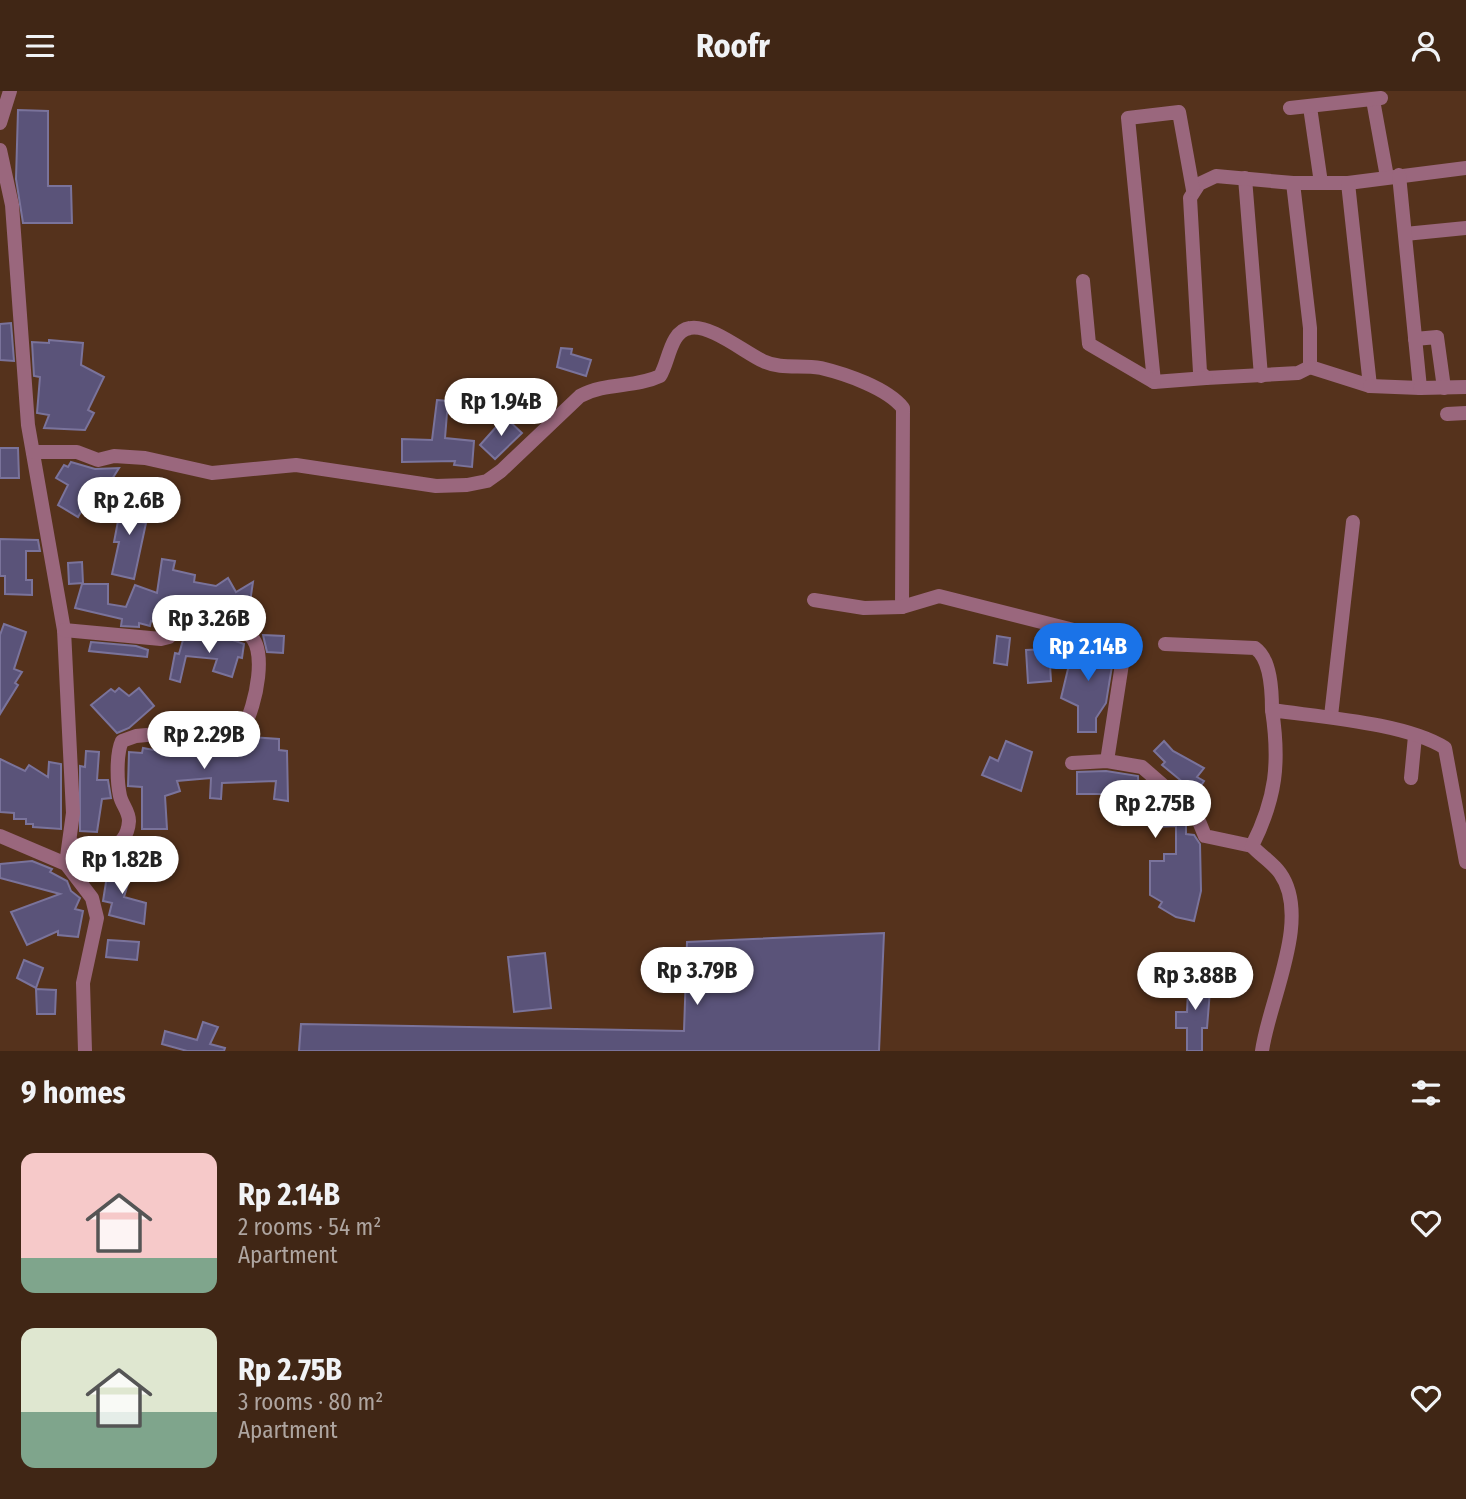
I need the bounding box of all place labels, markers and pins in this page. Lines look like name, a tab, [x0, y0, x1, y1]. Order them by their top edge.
pin: Rp 1.94B	[429, 379, 573, 438]
pin: Rp 2.6B	[64, 477, 194, 537]
pin: Rp 3.26B	[137, 595, 281, 655]
pin: Rp 2.14B	[1016, 623, 1160, 683]
pin: Rp 2.29B	[132, 711, 276, 771]
pin: Rp 2.75B	[1083, 781, 1227, 840]
pin: Rp 1.82B	[50, 837, 194, 896]
pin: Rp 3.79B	[625, 947, 769, 1007]
pin: Rp 3.88B	[1123, 953, 1267, 1012]

